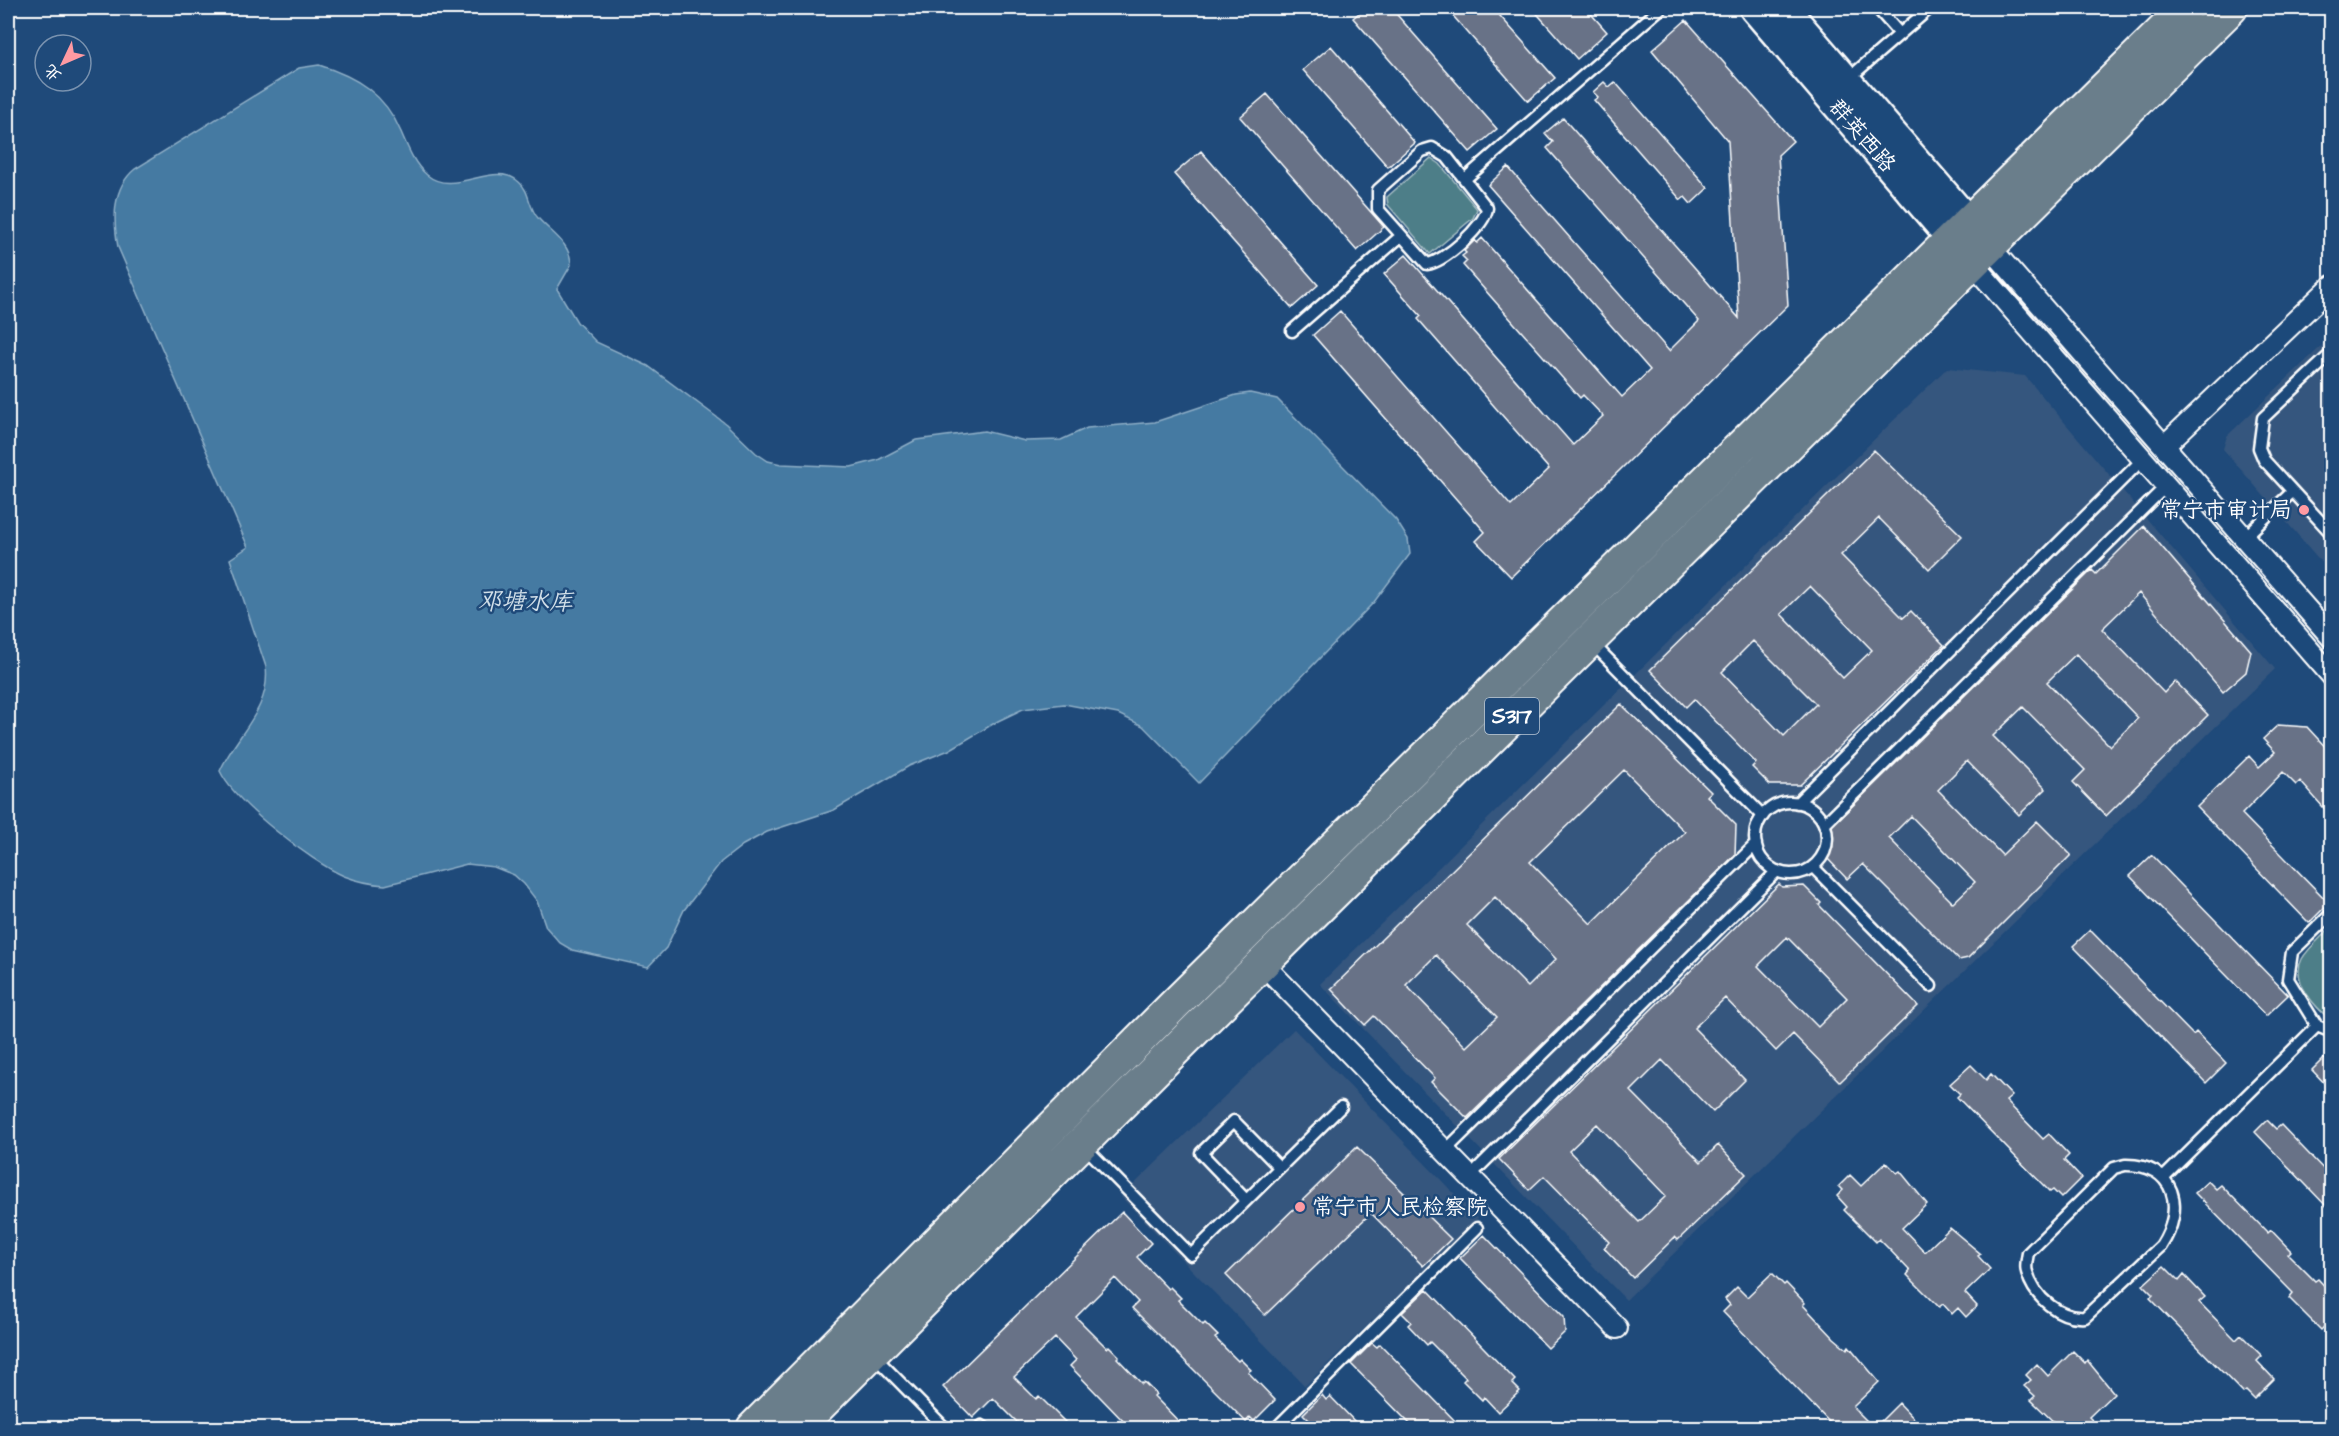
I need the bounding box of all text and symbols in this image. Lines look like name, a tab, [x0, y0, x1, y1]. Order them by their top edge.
north arrow	[33, 33, 93, 93]
text: 北	[39, 59, 66, 86]
street label: 群英西路	[1821, 93, 1903, 179]
place label: 常宁市审计局	[2160, 495, 2292, 526]
marker: 常宁市审计局	[2297, 503, 2311, 517]
water label: 邓塘水库	[477, 585, 575, 619]
road number: S317	[1485, 698, 1539, 734]
place label: 常宁市人民检察院	[1312, 1192, 1488, 1223]
marker: 常宁市人民检察院	[1293, 1200, 1307, 1214]

